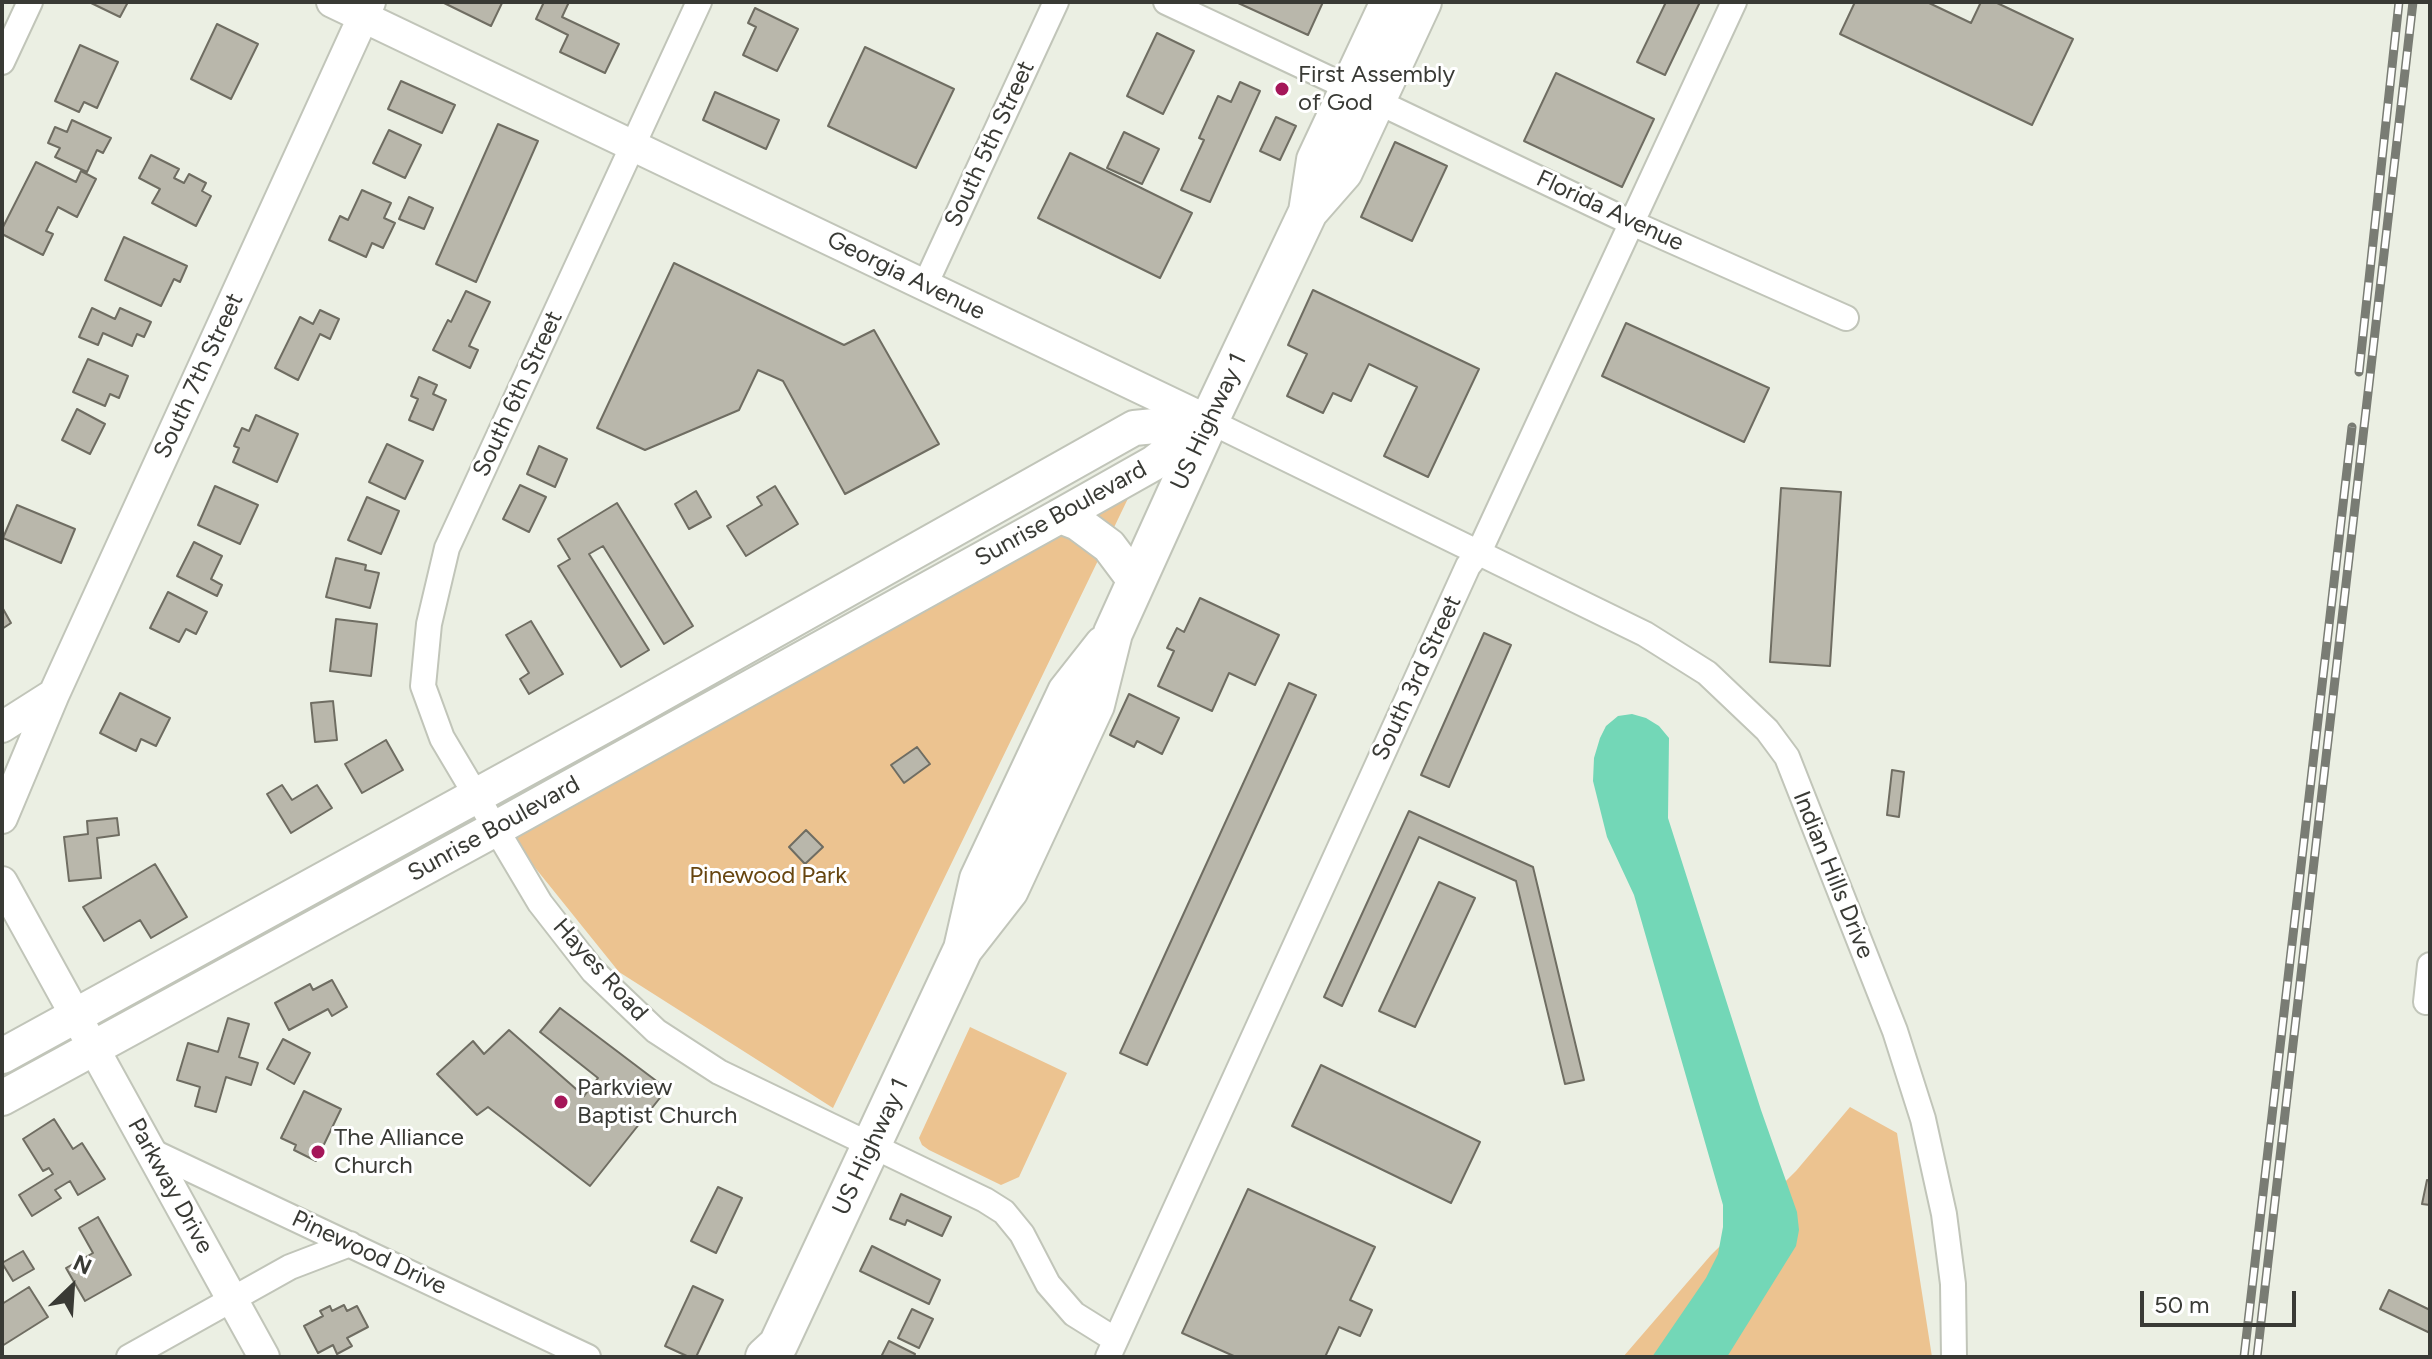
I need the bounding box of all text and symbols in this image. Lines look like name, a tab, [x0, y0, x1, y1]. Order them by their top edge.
street label: South 5th Street	[939, 56, 1041, 232]
place label: First Assembly of God	[1298, 61, 1455, 117]
marker: First Assembly of God	[1273, 80, 1291, 98]
street label: Florida Avenue	[1532, 164, 1688, 258]
street label: Georgia Avenue	[822, 225, 990, 327]
street label: South 7th Street	[148, 289, 250, 463]
street label: South 6th Street	[467, 307, 569, 481]
street label: US Highway 1	[1165, 349, 1253, 495]
street label: Sunrise Boulevard	[970, 455, 1152, 573]
street label: South 3rd Street	[1366, 591, 1468, 765]
street label: Sunrise Boulevard	[403, 770, 585, 888]
street label: Indian Hills Drive	[1786, 787, 1880, 963]
park label: Pinewood Park	[689, 862, 847, 890]
street label: Hayes Road	[547, 913, 653, 1027]
place label: Parkview Baptist Church	[577, 1074, 737, 1130]
street label: US Highway 1	[827, 1074, 915, 1220]
marker: Parkview Baptist Church	[552, 1093, 570, 1111]
street label: Parkway Drive	[121, 1113, 219, 1259]
place label: The Alliance Church	[334, 1124, 464, 1180]
marker: The Alliance Church	[309, 1143, 327, 1161]
street label: Pinewood Drive	[287, 1205, 451, 1301]
north arrow	[32, 1247, 112, 1327]
text: N	[69, 1249, 96, 1281]
scale bar	[2144, 1275, 2300, 1325]
text: 50 m	[2154, 1290, 2210, 1319]

